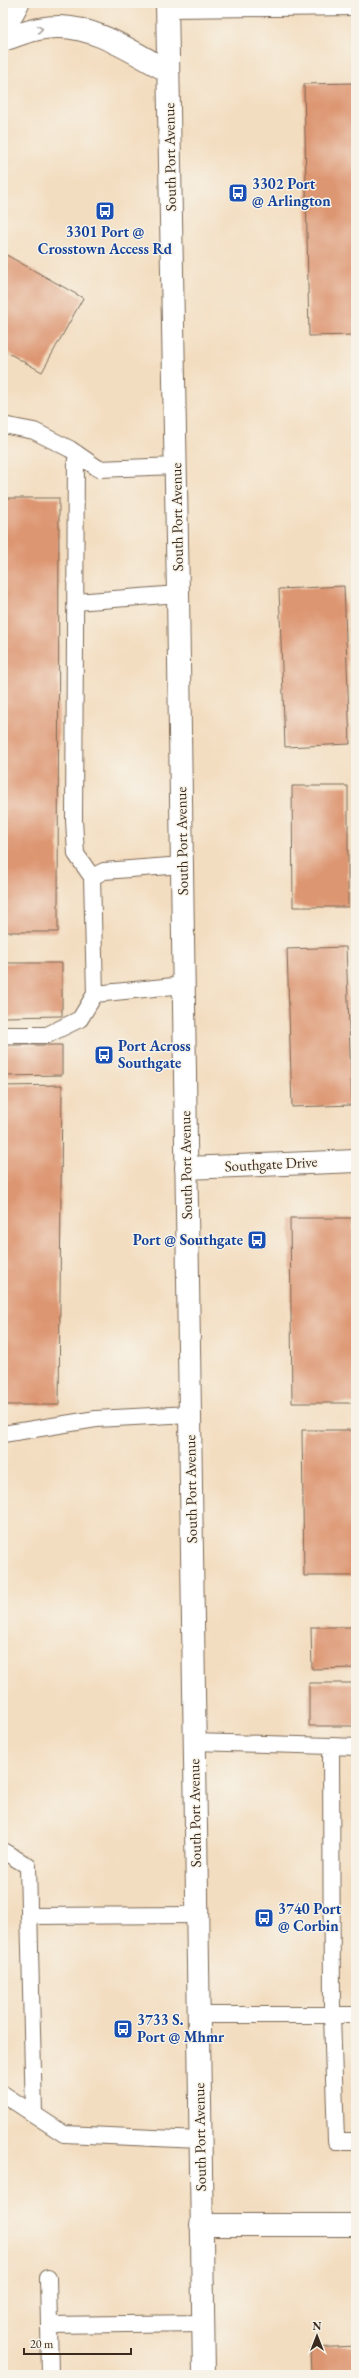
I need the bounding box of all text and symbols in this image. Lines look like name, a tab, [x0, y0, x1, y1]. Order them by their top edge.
one-way arrow	[37, 25, 43, 34]
street label: South Port Avenue	[159, 102, 180, 211]
place label: 3302 Port @ Arlington	[252, 174, 331, 210]
bus stop icon: 3302 Port @ Arlington	[227, 182, 249, 204]
bus stop icon: 3301 Port @ Crosstown Access Rd	[94, 200, 116, 222]
place label: 3301 Port @ Crosstown Access Rd	[38, 222, 173, 258]
street label: South Port Avenue	[166, 462, 187, 571]
street label: South Port Avenue	[171, 786, 192, 895]
place label: Port Across Southgate	[118, 1036, 191, 1072]
bus stop icon: Port Across Southgate	[93, 1044, 115, 1066]
street label: South Port Avenue	[175, 1110, 196, 1219]
street label: Southgate Drive	[224, 1152, 318, 1175]
bus stop icon: Port @ Southgate	[246, 1229, 268, 1251]
place label: Port @ Southgate	[133, 1230, 243, 1249]
street label: South Port Avenue	[180, 1434, 201, 1543]
street label: South Port Avenue	[184, 1758, 205, 1867]
place label: 3740 Port @ Corbin	[278, 1899, 342, 1935]
bus stop icon: 3740 Port @ Corbin	[253, 1907, 275, 1929]
place label: 3733 S. Port @ Mhmr	[137, 2010, 225, 2046]
bus stop icon: 3733 S. Port @ Mhmr	[112, 2018, 134, 2040]
street label: South Port Avenue	[189, 2082, 210, 2191]
north arrow	[297, 2316, 337, 2356]
text: N	[313, 2319, 322, 2333]
scale bar	[24, 2330, 131, 2356]
text: 20 m	[30, 2336, 54, 2352]

